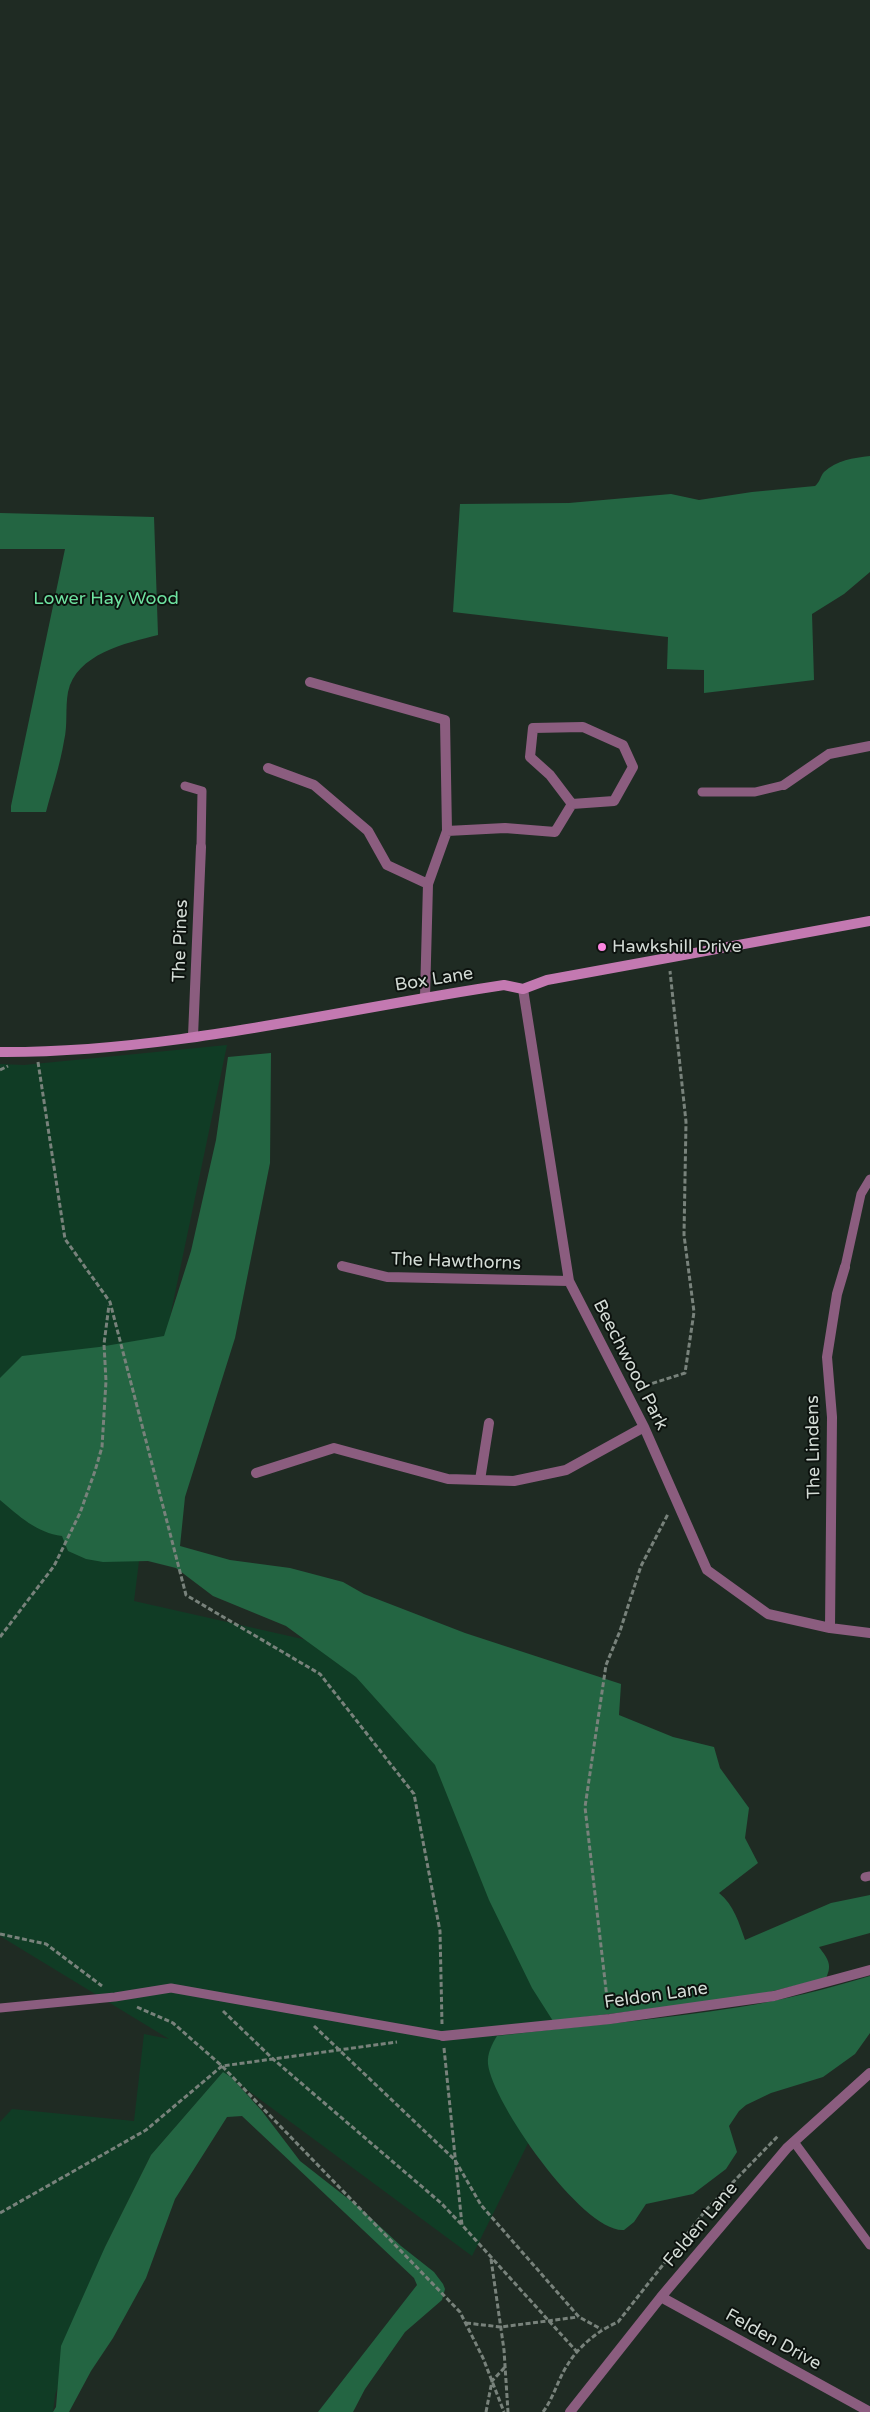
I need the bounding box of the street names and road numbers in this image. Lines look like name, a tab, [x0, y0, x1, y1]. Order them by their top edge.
street label: The Pines	[169, 899, 193, 983]
street label: Box Lane	[393, 963, 475, 997]
street label: The Hawthorns	[391, 1249, 521, 1275]
street label: Beechwood Park	[588, 1296, 672, 1434]
street label: The Lindens	[802, 1395, 826, 1499]
street label: Feldon Lane	[603, 1978, 709, 2014]
street label: Felden Lane	[659, 2178, 743, 2272]
street label: Felden Drive	[721, 2305, 825, 2375]

